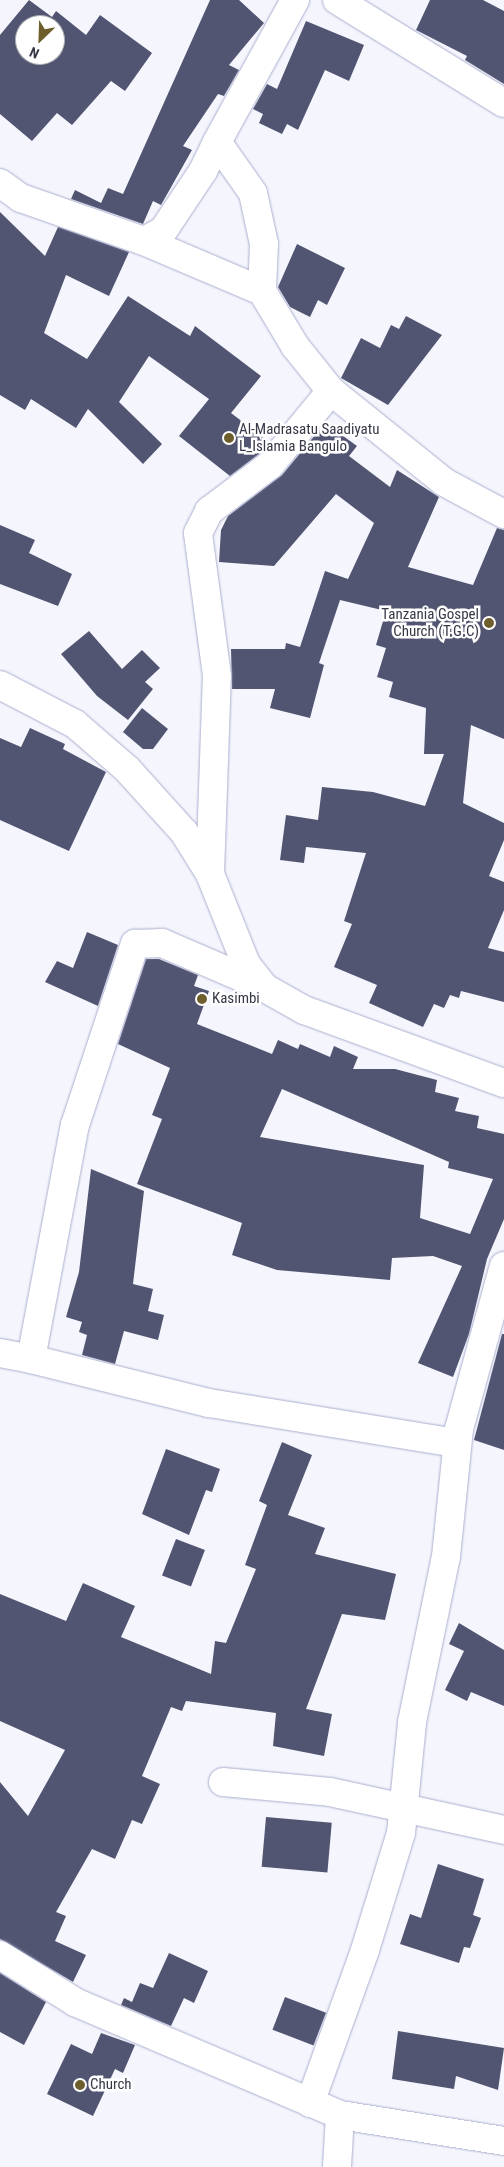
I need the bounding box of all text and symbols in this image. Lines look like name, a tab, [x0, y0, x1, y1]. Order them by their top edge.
north arrow	[15, 15, 65, 65]
text: N	[27, 44, 41, 62]
place label: Al-Madrasatu Saadiyatu L_Islamia Bangulo	[239, 420, 379, 455]
marker: Al-Madrasatu Saadiyatu L_Islamia Bangulo	[223, 432, 235, 444]
place label: Tanzania Gospel Church (T.G.C)	[381, 605, 479, 640]
marker: Tanzania Gospel Church (T.G.C)	[483, 617, 495, 629]
place label: Kasimbi	[212, 990, 260, 1008]
marker: Kasimbi	[196, 993, 208, 1005]
place label: Church	[90, 2076, 132, 2094]
marker: Church	[74, 2079, 86, 2091]

